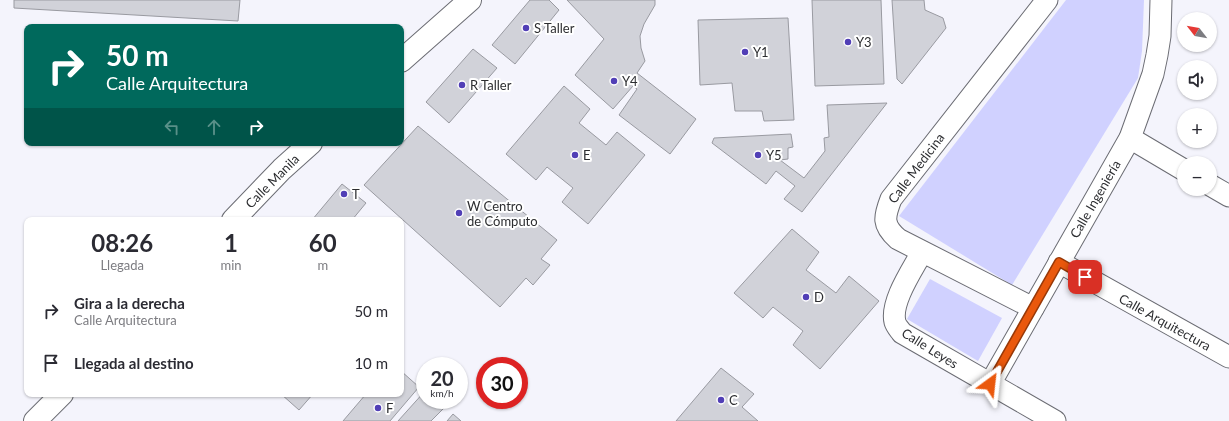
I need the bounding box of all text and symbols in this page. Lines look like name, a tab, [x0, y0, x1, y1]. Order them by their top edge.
north arrow	[1177, 12, 1217, 52]
map controls	[1177, 12, 1217, 196]
place label: S Taller	[534, 20, 575, 36]
marker: S Taller	[521, 23, 531, 33]
place label: Y3	[856, 34, 872, 50]
marker: Y3	[843, 37, 853, 47]
text: 50 m	[106, 38, 169, 72]
icon: right	[40, 40, 92, 92]
place label: Y1	[753, 44, 769, 60]
marker: Y1	[740, 47, 750, 57]
button: sound	[1177, 60, 1217, 100]
text: Calle Arquitectura	[106, 72, 248, 94]
place label: Y4	[622, 73, 638, 89]
marker: Y4	[609, 76, 619, 86]
place label: R Taller	[470, 77, 512, 93]
marker: R Taller	[457, 80, 467, 90]
button: +	[1177, 108, 1217, 148]
icon: left	[161, 116, 183, 138]
icon: ahead	[203, 116, 225, 138]
icon: right	[245, 116, 267, 138]
street label: Calle Medicina	[884, 130, 948, 206]
place label: E	[583, 147, 591, 163]
place label: Y5	[766, 147, 782, 163]
marker: E	[570, 150, 580, 160]
marker: Y5	[753, 150, 763, 160]
street label: Calle Manila	[242, 151, 302, 211]
button: −	[1177, 156, 1217, 196]
street label: Calle Ingeniería	[1066, 157, 1124, 241]
place label: T	[352, 186, 360, 202]
marker: T	[339, 189, 349, 199]
place label: W Centro de Cómputo	[467, 198, 538, 229]
marker: W Centro de Cómputo	[454, 208, 464, 218]
text: 08:26	[91, 228, 153, 257]
text: 1	[224, 228, 238, 257]
text: 60	[309, 228, 337, 257]
text: Llegada	[100, 257, 144, 273]
text: min	[220, 257, 242, 273]
text: m	[317, 257, 328, 273]
pin	[1068, 260, 1102, 294]
icon: arrive	[1074, 266, 1096, 288]
place label: D	[814, 289, 824, 305]
street label: Calle Arquitectura	[1116, 290, 1214, 354]
marker: D	[801, 292, 811, 302]
text: Gira a la derecha	[74, 294, 185, 312]
icon: right	[40, 300, 62, 322]
text: 50 m	[354, 302, 388, 320]
text: Calle Arquitectura	[74, 312, 177, 328]
street label: Calle Leyes	[899, 324, 961, 372]
icon: arrive	[40, 352, 62, 374]
text: Llegada al destino	[74, 354, 194, 372]
text: 10 m	[354, 354, 388, 372]
speed limit sign: 30	[476, 357, 528, 409]
position arrow	[969, 363, 1011, 405]
text: 20	[430, 366, 454, 390]
text: km/h	[430, 387, 454, 399]
place label: C	[729, 392, 738, 408]
marker: C	[716, 395, 726, 405]
place label: F	[386, 400, 393, 416]
marker: F	[373, 403, 383, 413]

